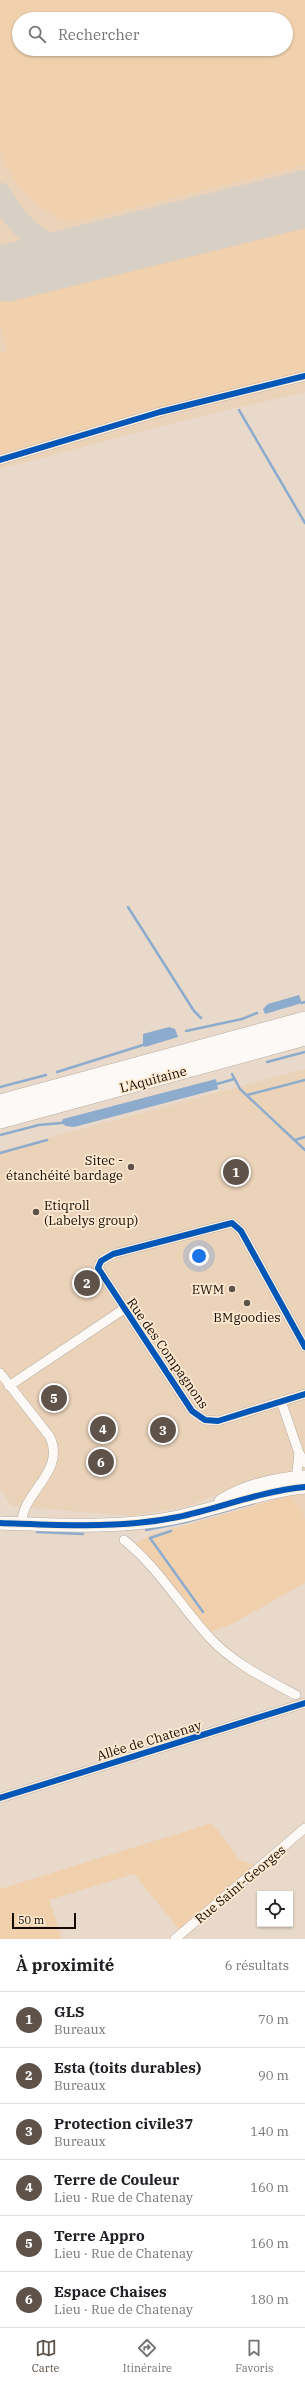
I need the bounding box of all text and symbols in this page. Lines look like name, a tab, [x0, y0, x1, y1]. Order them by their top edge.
search box	[12, 12, 293, 56]
icon: search	[26, 23, 48, 45]
text: Rechercher	[58, 25, 139, 44]
street label: L'Aquitaine	[118, 1062, 188, 1097]
place label: Sitec - étanchéité bardage	[6, 1152, 123, 1184]
pin: 1	[223, 1157, 249, 1187]
marker: Sitec - étanchéité bardage	[126, 1162, 136, 1172]
place label: Etiqroll (Labelys group)	[44, 1197, 138, 1229]
marker: Etiqroll (Labelys group)	[31, 1207, 41, 1217]
your location	[189, 1246, 209, 1266]
pin: 2	[74, 1268, 100, 1298]
place label: EWM	[192, 1281, 224, 1298]
marker: EWM	[227, 1284, 237, 1294]
street label: Rue des Compagnons	[123, 1295, 212, 1412]
marker: BMgoodies	[242, 1298, 252, 1308]
place label: BMgoodies	[213, 1309, 281, 1326]
pin: 5	[41, 1383, 67, 1413]
pin: 4	[90, 1414, 116, 1444]
pin: 3	[150, 1415, 176, 1445]
pin: 6	[88, 1447, 114, 1477]
street label: Allée de Chatenay	[95, 1716, 204, 1765]
street label: Rue Saint-Georges	[191, 1841, 289, 1927]
map controls	[257, 1891, 293, 1927]
button: locate	[257, 1891, 293, 1927]
scale bar	[12, 1911, 76, 1930]
text: 50 m	[18, 1913, 44, 1927]
text: À proximité	[16, 1954, 114, 1976]
text: 6 résultats	[225, 1957, 289, 1974]
text: GLS	[54, 2002, 84, 2021]
text: 1	[25, 2011, 33, 2028]
text: 70 m	[258, 2011, 289, 2028]
text: Bureaux	[54, 2021, 106, 2038]
text: Esta (toits durables)	[54, 2058, 201, 2077]
text: 2	[25, 2067, 33, 2084]
text: 90 m	[258, 2067, 289, 2084]
text: Bureaux	[54, 2077, 106, 2094]
text: Protection civile37	[54, 2114, 193, 2133]
text: 3	[25, 2123, 33, 2140]
text: 140 m	[250, 2123, 289, 2140]
text: Bureaux	[54, 2133, 106, 2150]
text: Terre de Couleur	[54, 2170, 179, 2189]
text: 4	[25, 2179, 33, 2196]
text: 160 m	[250, 2179, 289, 2196]
text: Lieu · Rue de Chatenay	[54, 2189, 193, 2206]
text: Terre Appro	[54, 2226, 145, 2245]
text: 5	[25, 2235, 33, 2252]
text: 160 m	[250, 2235, 289, 2252]
text: Lieu · Rue de Chatenay	[54, 2245, 193, 2262]
text: Espace Chaises	[54, 2282, 167, 2301]
text: 6	[25, 2291, 33, 2308]
text: 180 m	[250, 2291, 289, 2308]
text: Lieu · Rue de Chatenay	[54, 2301, 193, 2318]
tab: Carte	[32, 2337, 59, 2375]
tab: Itinéraire	[123, 2337, 172, 2375]
tab: Favoris	[235, 2337, 273, 2375]

